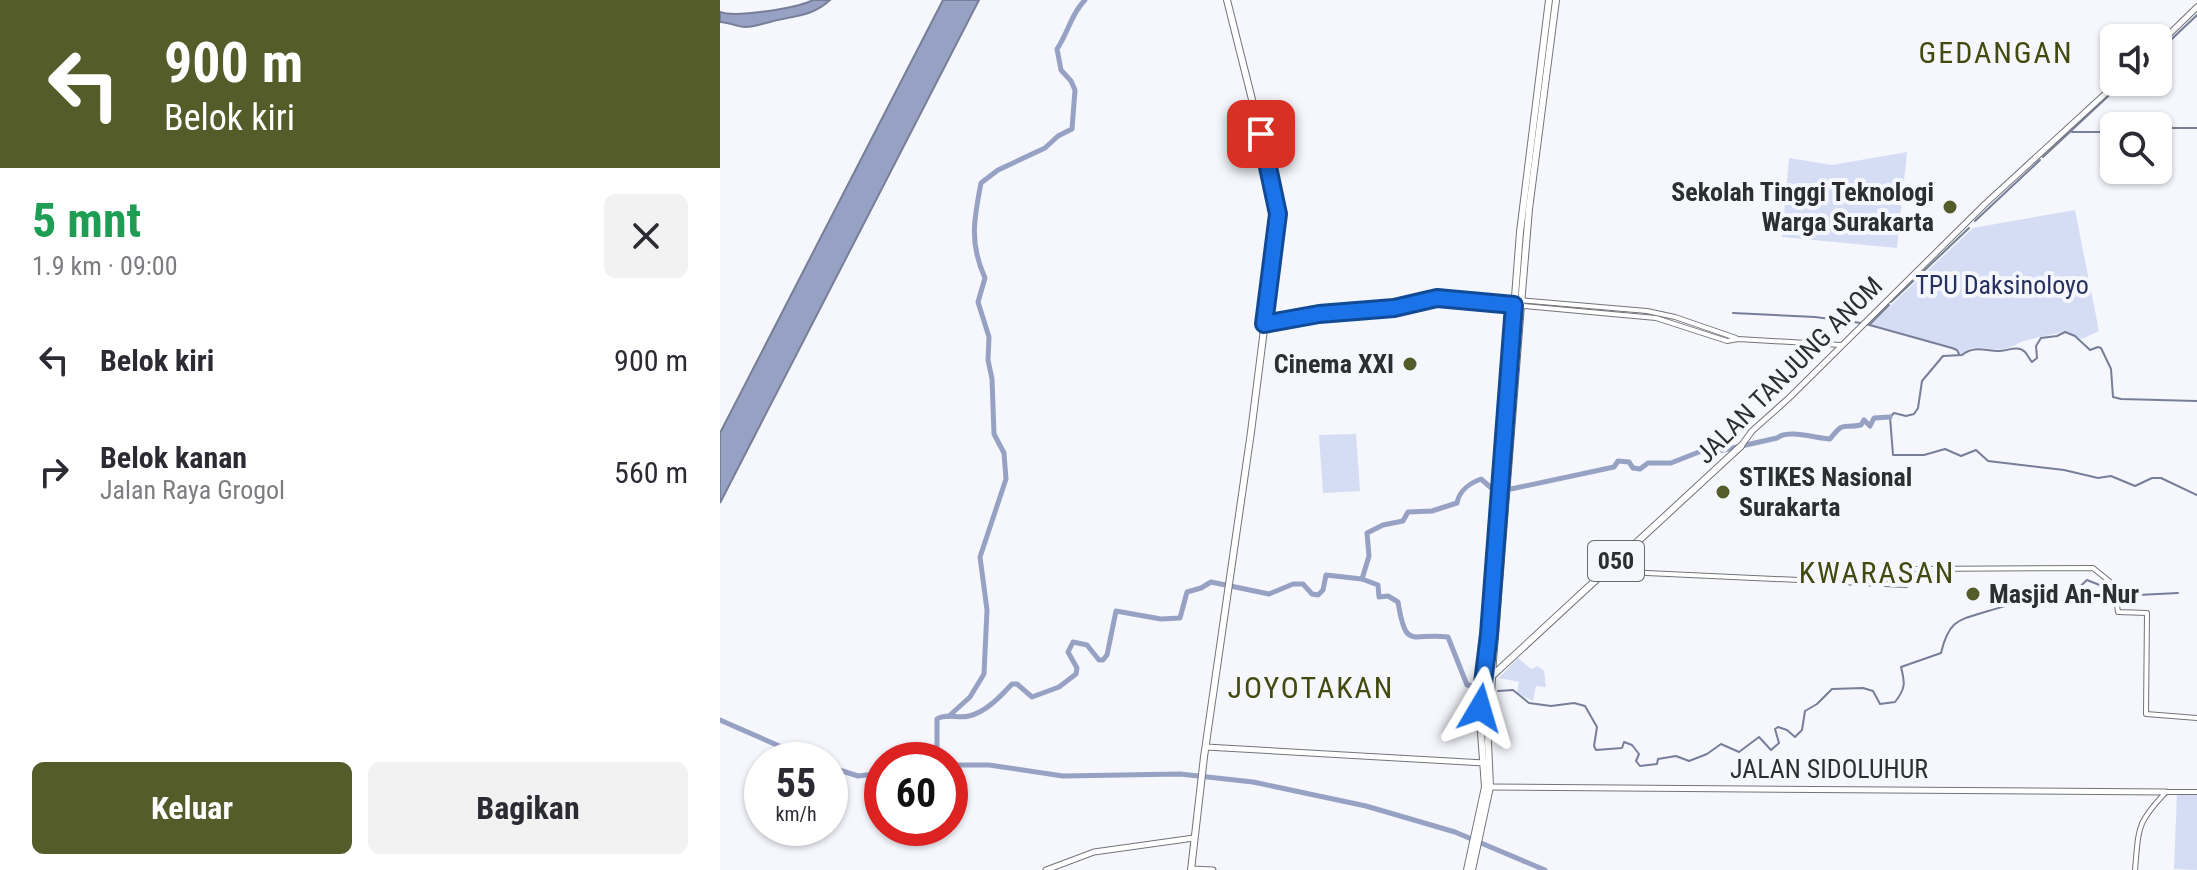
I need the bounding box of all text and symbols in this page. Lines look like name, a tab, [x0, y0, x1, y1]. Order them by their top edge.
map controls	[2100, 24, 2172, 184]
button: sound	[2100, 24, 2172, 96]
text: 900 m	[164, 30, 303, 96]
icon: left	[32, 32, 136, 136]
district label: GEDANGAN	[1919, 35, 2073, 70]
text: Belok kiri	[164, 97, 295, 139]
pin	[1227, 100, 1295, 168]
icon: arrive	[1239, 112, 1283, 156]
button: search	[2100, 112, 2172, 184]
place label: Sekolah Tinggi Teknologi Warga Surakarta	[1671, 177, 1934, 237]
text: 5 mnt	[32, 192, 141, 249]
button: close	[604, 194, 688, 278]
marker: Sekolah Tinggi Teknologi Warga Surakarta	[1941, 198, 1959, 216]
text: 1.9 km · 09:00	[32, 251, 177, 281]
park label: TPU Daksinoloyo	[1915, 270, 2089, 300]
street label: JALAN TANJUNG ANOM	[1690, 271, 1888, 469]
icon: left	[32, 338, 76, 382]
text: Belok kiri	[100, 343, 214, 378]
text: 900 m	[614, 343, 688, 378]
place label: Cinema XXI	[1274, 349, 1394, 379]
marker: Cinema XXI	[1401, 355, 1419, 373]
text: Belok kanan	[100, 440, 247, 475]
icon: right	[32, 450, 76, 494]
text: 560 m	[614, 455, 688, 490]
place label: STIKES Nasional Surakarta	[1739, 462, 1912, 522]
text: Jalan Raya Grogol	[100, 475, 285, 505]
marker: STIKES Nasional Surakarta	[1714, 483, 1732, 501]
road number: 050	[1588, 541, 1644, 581]
district label: KWARASAN	[1799, 555, 1955, 590]
place label: Masjid An-Nur	[1989, 579, 2139, 609]
marker: Masjid An-Nur	[1964, 585, 1982, 603]
position arrow	[1438, 666, 1522, 750]
district label: JOYOTAKAN	[1228, 670, 1394, 705]
speed limit sign: 60	[864, 742, 968, 846]
street label: JALAN SIDOLUHUR	[1730, 754, 1928, 784]
text: 55	[776, 760, 816, 807]
button: Keluar	[32, 762, 352, 854]
button: Bagikan	[368, 762, 688, 854]
text: km/h	[775, 802, 817, 826]

